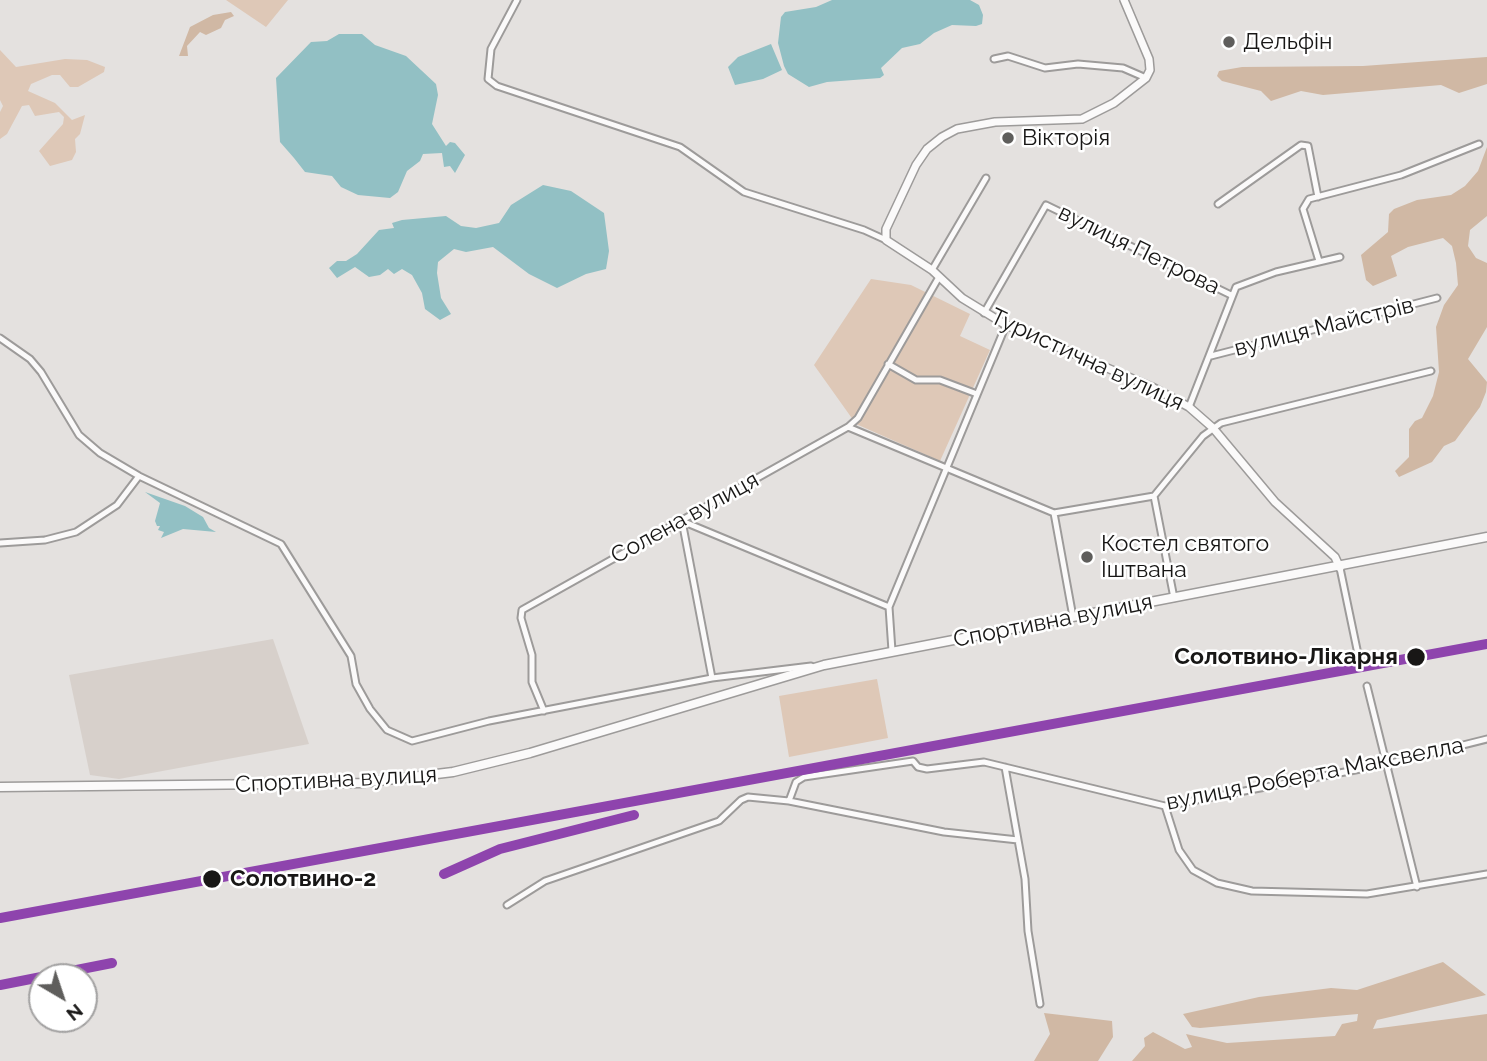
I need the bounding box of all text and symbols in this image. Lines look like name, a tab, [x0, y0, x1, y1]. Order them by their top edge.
place label: Дельфін	[1243, 28, 1333, 56]
marker: Дельфін	[1221, 34, 1237, 50]
place label: Вікторія	[1022, 124, 1110, 152]
marker: Вікторія	[1000, 130, 1016, 146]
street label: вулиця Петрова	[1054, 199, 1224, 301]
street label: вулиця Майстрів	[1231, 291, 1417, 363]
street label: Туристична вулиця	[986, 303, 1188, 417]
street label: Солена вулиця	[606, 466, 764, 570]
place label: Костел святого Іштвана	[1101, 530, 1269, 584]
marker: Костел святого Іштвана	[1079, 549, 1095, 565]
street label: Спортивна вулиця	[951, 588, 1155, 654]
place label: Солотвино-Лікарня	[1174, 643, 1398, 671]
marker: Солотвино-Лікарня	[1405, 646, 1427, 668]
street label: вулиця Роберта Максвелла	[1164, 732, 1466, 816]
street label: Спортивна вулиця	[234, 761, 438, 799]
place label: Солотвино-2	[230, 865, 376, 893]
marker: Солотвино-2	[201, 868, 223, 890]
north arrow	[28, 963, 98, 1033]
text: N	[62, 1000, 88, 1026]

